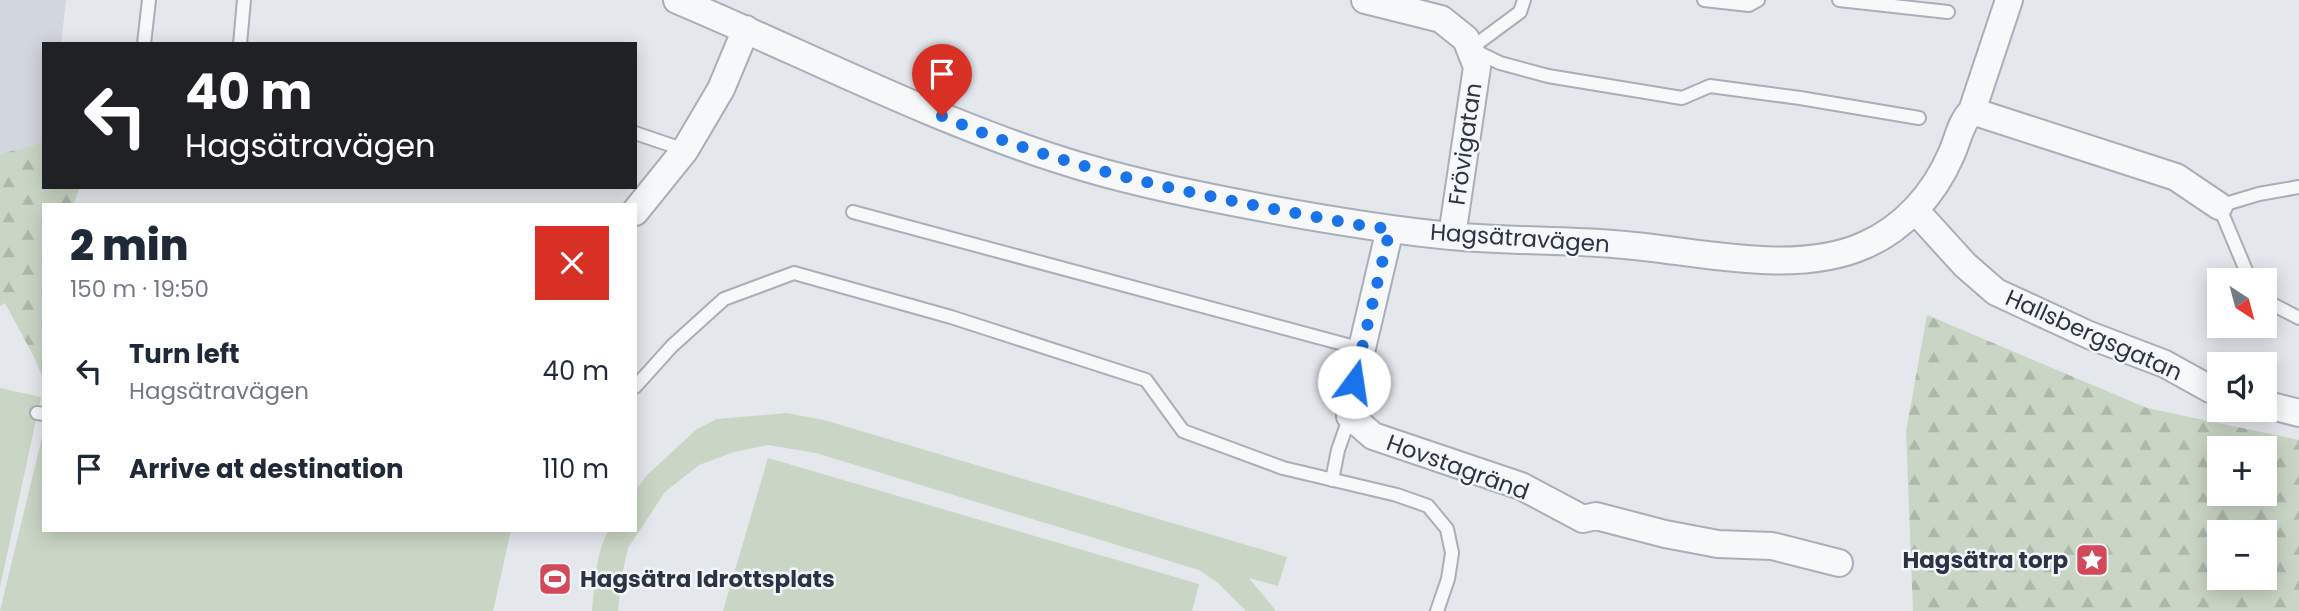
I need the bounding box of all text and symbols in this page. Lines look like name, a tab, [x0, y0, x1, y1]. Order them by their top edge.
pin	[912, 44, 972, 116]
icon: arrive	[923, 55, 961, 93]
text: 40 m	[185, 58, 312, 126]
icon: left	[70, 70, 161, 161]
street label: Frövigatan	[1441, 81, 1489, 207]
text: Hagsätravägen	[185, 123, 436, 168]
text: 2 min	[70, 216, 188, 275]
street label: Hagsätravägen	[1429, 216, 1611, 260]
button: close	[535, 226, 609, 300]
north arrow	[2207, 268, 2277, 338]
map controls	[2207, 268, 2277, 590]
text: 150 m · 19:50	[70, 273, 209, 305]
street label: Hallsbergsgatan	[2000, 282, 2188, 388]
text: Turn left	[129, 336, 240, 372]
position arrow	[1317, 345, 1391, 419]
icon: left	[70, 352, 108, 390]
button: sound	[2207, 352, 2277, 422]
text: 40 m	[543, 353, 609, 389]
text: Hagsätravägen	[129, 375, 309, 407]
street label: Hovstagränd	[1382, 426, 1534, 508]
button: +	[2207, 436, 2277, 506]
icon: arrive	[70, 450, 108, 488]
text: Arrive at destination	[129, 451, 404, 487]
text: 110 m	[542, 451, 609, 487]
button: −	[2207, 520, 2277, 590]
place icon: Hagsätra torp	[2073, 541, 2111, 579]
place label: Hagsätra torp	[1902, 544, 2068, 576]
sports icon: Hagsätra Idrottsplats	[536, 560, 574, 598]
place label: Hagsätra Idrottsplats	[580, 563, 835, 595]

